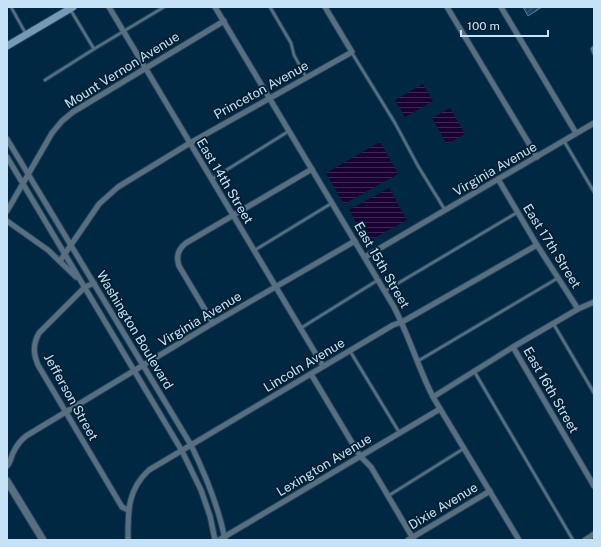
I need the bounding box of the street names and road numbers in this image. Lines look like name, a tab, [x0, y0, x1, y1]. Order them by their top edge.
street label: Mount Vernon Avenue	[62, 29, 182, 111]
street label: Princeton Avenue	[211, 58, 311, 122]
street label: East 14th Street	[194, 136, 256, 226]
street label: Virginia Avenue	[451, 139, 539, 199]
street label: East 17th Street	[520, 201, 584, 291]
street label: East 15th Street	[351, 219, 413, 311]
street label: Washington Boulevard	[94, 268, 176, 392]
street label: Virginia Avenue	[156, 288, 244, 350]
street label: Lincoln Avenue	[261, 335, 347, 395]
street label: East 16th Street	[520, 344, 582, 436]
street label: Jefferson Street	[41, 351, 101, 443]
street label: Lexington Avenue	[274, 431, 374, 499]
street label: Dixie Avenue	[406, 480, 480, 532]

